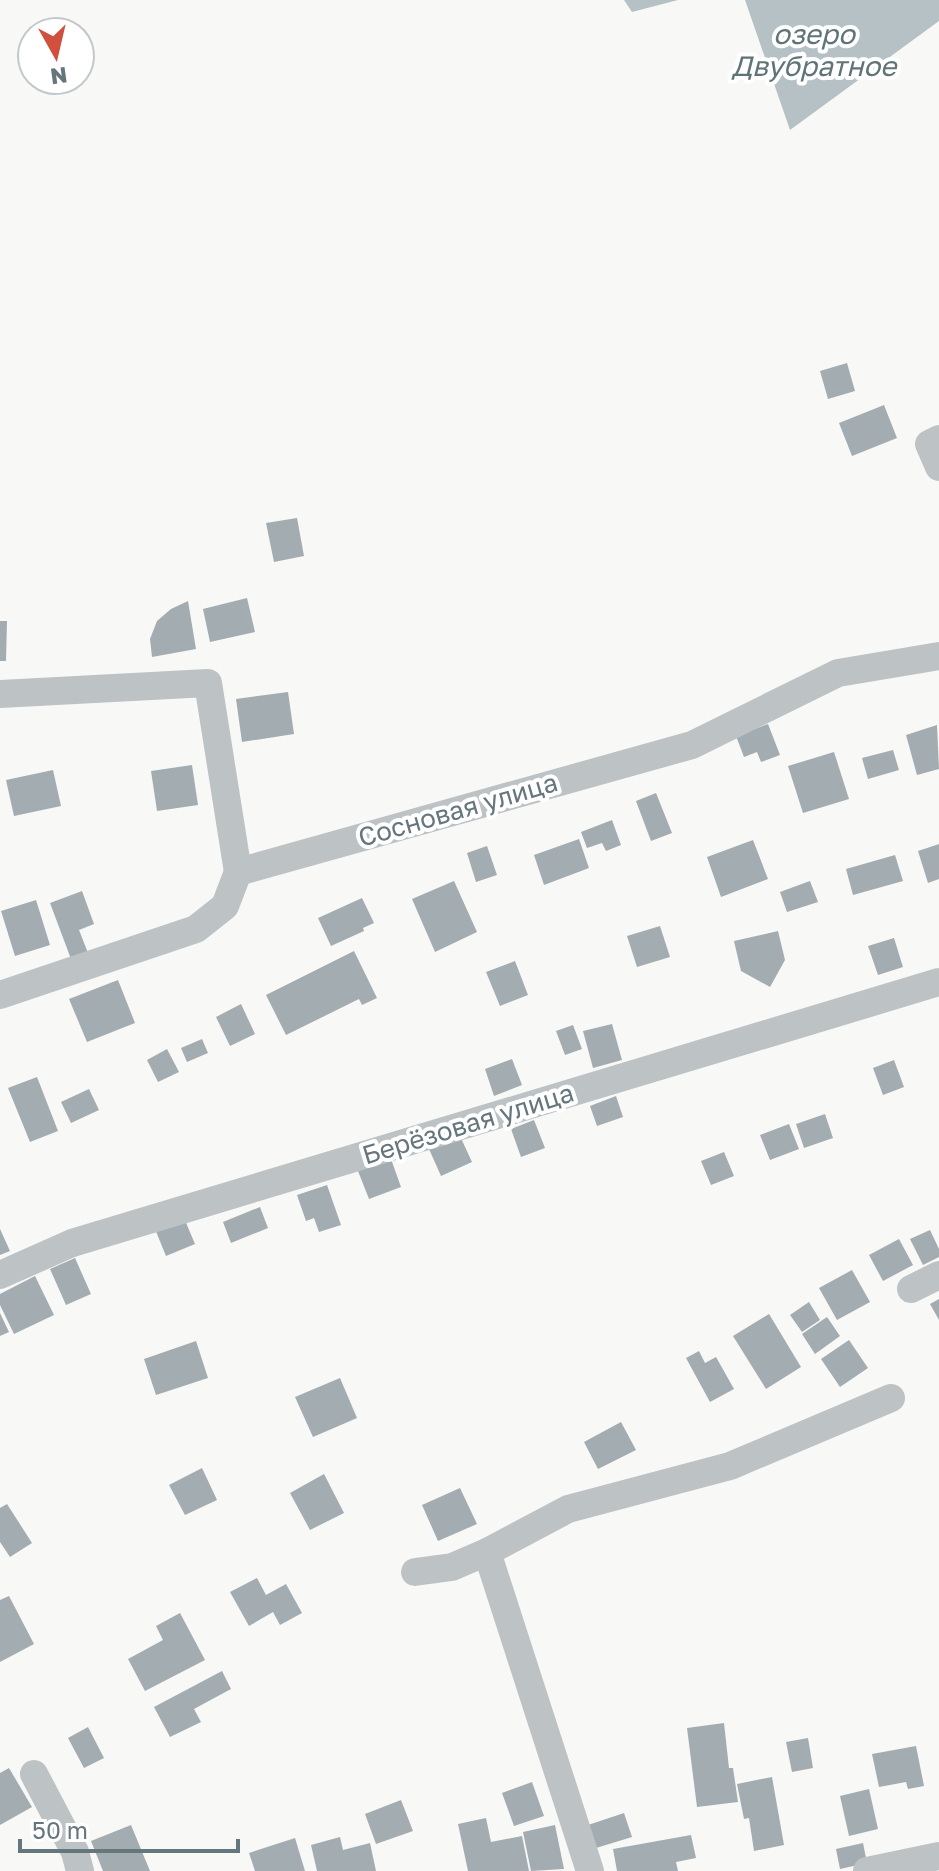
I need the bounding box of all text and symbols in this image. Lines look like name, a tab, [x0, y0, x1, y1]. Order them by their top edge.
north arrow	[16, 16, 96, 96]
water label: озеро Двубратное	[731, 17, 898, 82]
text: N	[49, 62, 69, 91]
street label: Сосновая улица	[355, 766, 561, 853]
street label: Берёзовая улица	[358, 1077, 577, 1170]
scale bar	[20, 1803, 238, 1853]
text: 50 m	[32, 1815, 88, 1844]

